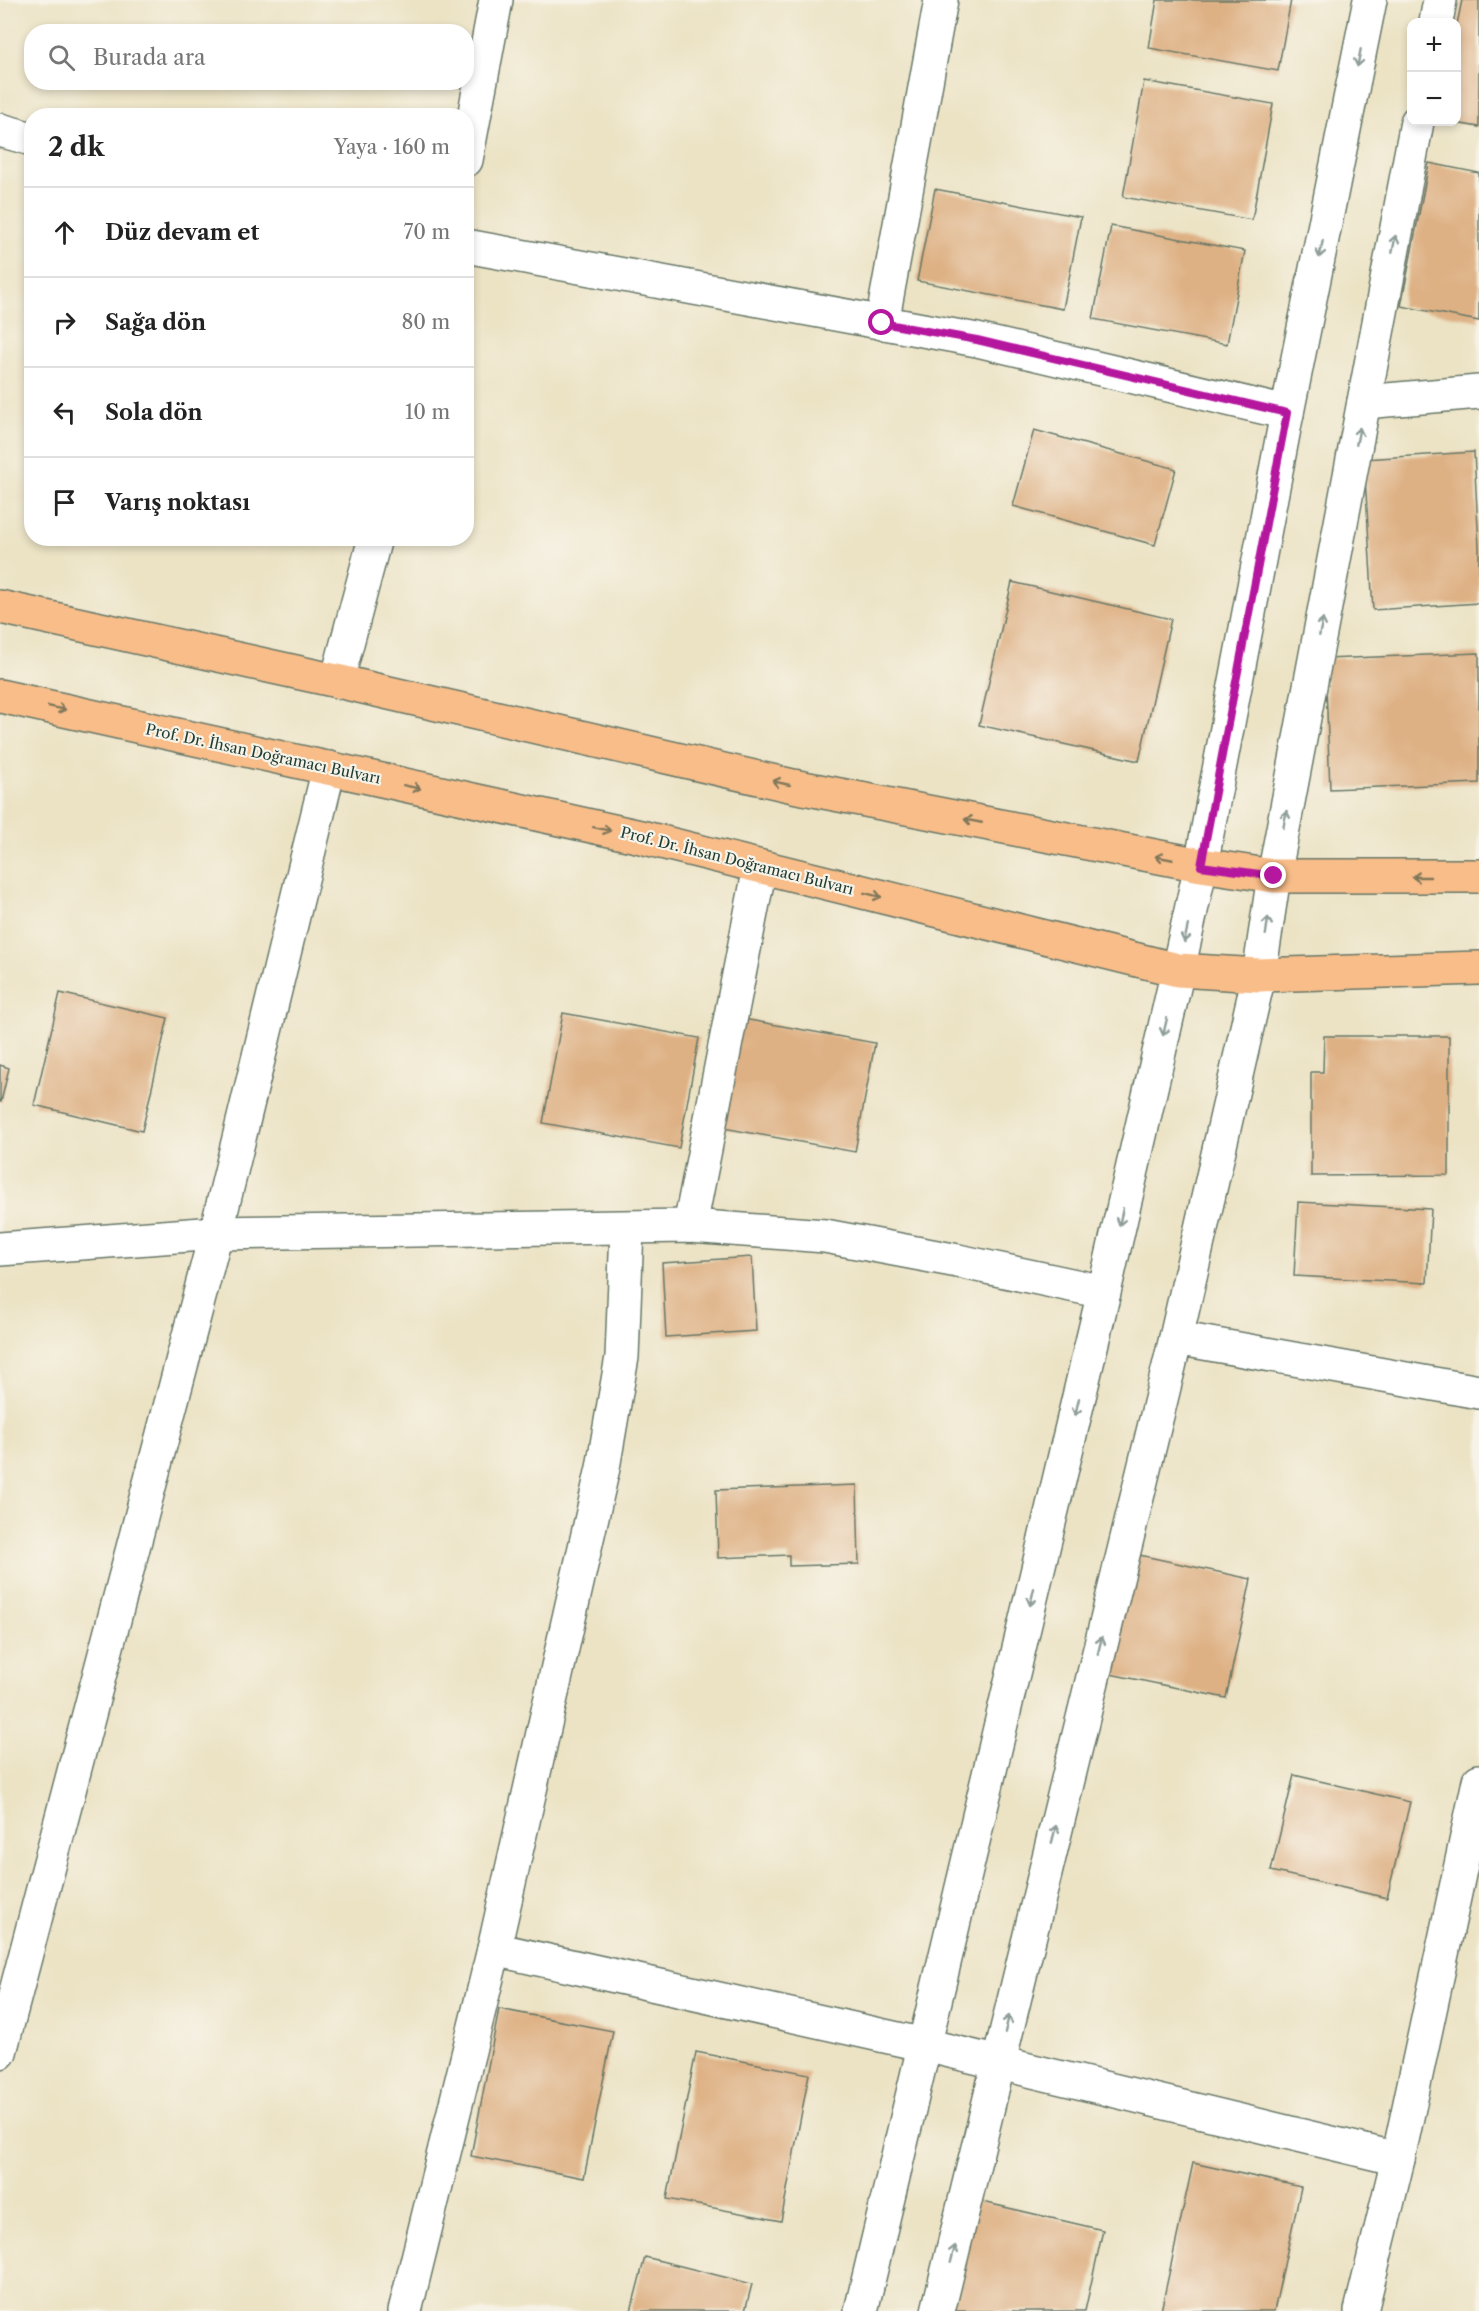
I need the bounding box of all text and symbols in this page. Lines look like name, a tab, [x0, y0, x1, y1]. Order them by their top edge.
map controls	[1407, 18, 1461, 126]
button: +	[1407, 18, 1461, 72]
search box	[24, 24, 474, 90]
icon: search	[45, 41, 78, 74]
text: Burada ara	[93, 44, 206, 71]
one-way arrow	[1353, 47, 1364, 67]
button: −	[1407, 72, 1461, 126]
text: 2 dk	[48, 131, 104, 163]
text: Yaya · 160 m	[334, 135, 450, 159]
icon: ahead	[48, 216, 81, 249]
text: Düz devam et	[105, 219, 259, 246]
text: 70 m	[404, 220, 450, 244]
one-way arrow	[1389, 235, 1400, 254]
one-way arrow	[1315, 238, 1326, 258]
icon: right	[48, 306, 81, 339]
text: Sağa dön	[105, 309, 206, 336]
route start	[868, 309, 894, 335]
text: 80 m	[402, 310, 450, 334]
icon: left	[48, 396, 81, 429]
text: Sola dön	[105, 399, 203, 426]
text: 10 m	[405, 400, 450, 424]
one-way arrow	[1353, 426, 1364, 446]
icon: arrive	[48, 486, 81, 519]
text: Varış noktası	[105, 489, 250, 516]
one-way arrow	[1316, 618, 1327, 637]
one-way arrow	[47, 703, 66, 715]
street label: Prof. Dr. İhsan Doğramacı Bulvarı	[144, 719, 383, 788]
one-way arrow	[772, 777, 791, 789]
one-way arrow	[402, 781, 421, 793]
one-way arrow	[1280, 809, 1291, 829]
one-way arrow	[963, 815, 983, 826]
street label: Prof. Dr. İhsan Doğramacı Bulvarı	[619, 822, 856, 899]
one-way arrow	[592, 823, 611, 835]
one-way arrow	[1155, 852, 1174, 863]
route end	[1260, 862, 1286, 888]
one-way arrow	[1411, 871, 1431, 883]
one-way arrow	[863, 889, 882, 901]
one-way arrow	[1261, 916, 1272, 936]
one-way arrow	[1180, 924, 1191, 944]
one-way arrow	[1159, 1017, 1170, 1036]
one-way arrow	[1115, 1207, 1127, 1226]
one-way arrow	[1070, 1397, 1082, 1416]
one-way arrow	[1025, 1587, 1037, 1606]
one-way arrow	[1095, 1636, 1107, 1655]
one-way arrow	[1048, 1825, 1060, 1844]
one-way arrow	[1002, 2014, 1014, 2033]
one-way arrow	[948, 2245, 959, 2264]

